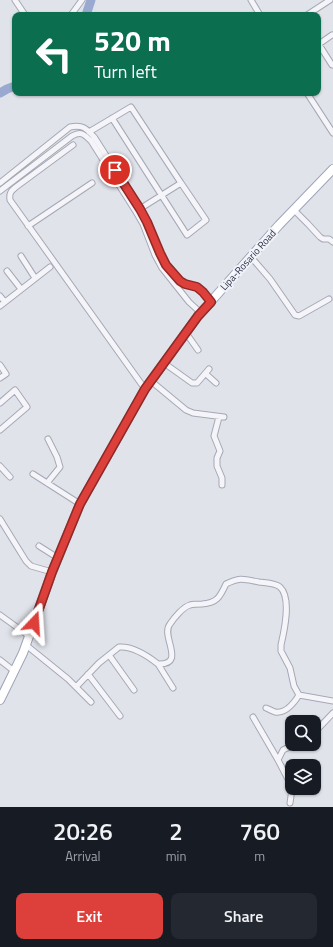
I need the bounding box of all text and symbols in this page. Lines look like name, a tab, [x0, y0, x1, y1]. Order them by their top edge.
text: 520 m	[94, 19, 171, 62]
icon: left	[28, 28, 80, 80]
text: Turn left	[94, 58, 157, 85]
pin	[98, 153, 132, 187]
icon: arrive	[104, 159, 126, 181]
street label: Lipa-Rosario Road	[217, 226, 279, 294]
position arrow	[13, 602, 55, 644]
map controls	[285, 715, 321, 795]
button: search	[285, 715, 321, 751]
button: layers	[285, 759, 321, 795]
text: 20:26	[53, 813, 113, 849]
text: 2	[169, 813, 183, 849]
text: 760	[240, 813, 280, 849]
text: Arrival	[65, 846, 100, 866]
text: min	[166, 846, 186, 866]
text: m	[254, 846, 265, 866]
button: Exit	[16, 893, 163, 939]
button: Share	[171, 893, 317, 939]

